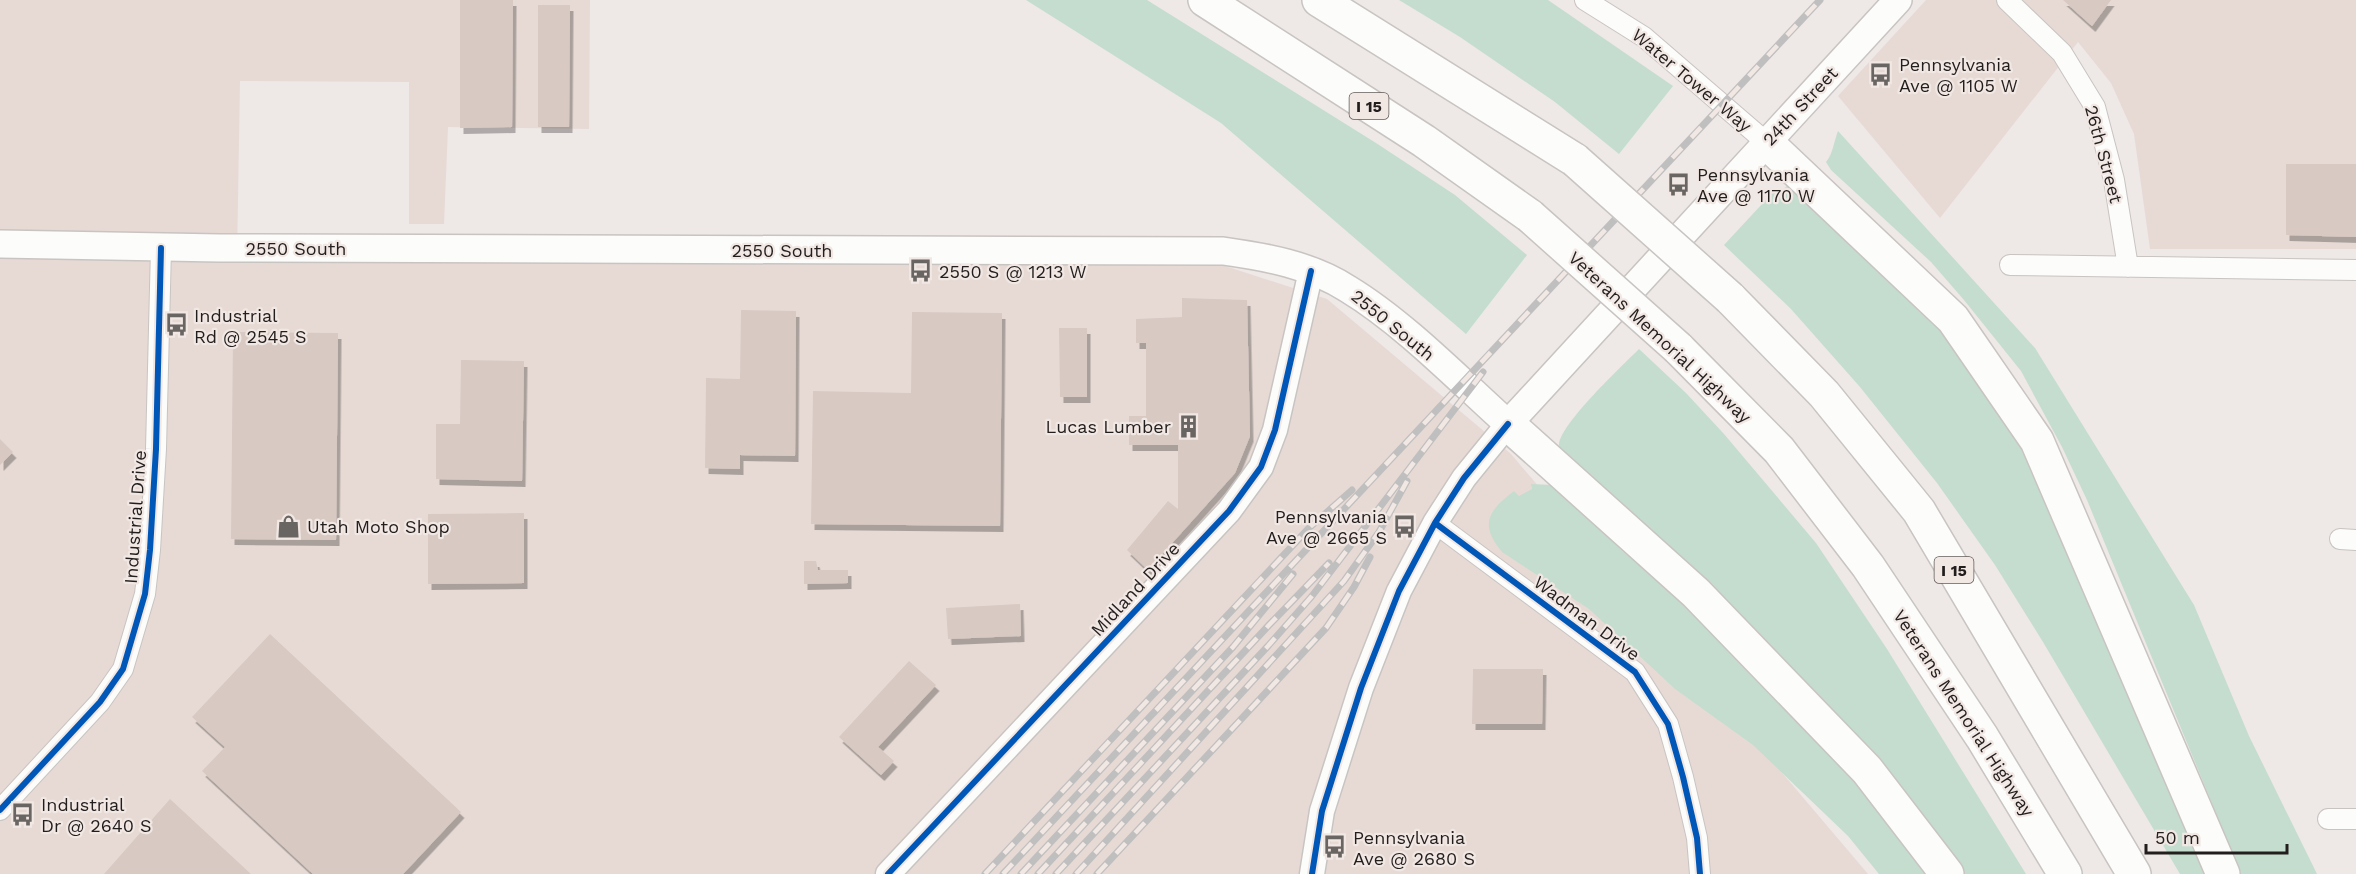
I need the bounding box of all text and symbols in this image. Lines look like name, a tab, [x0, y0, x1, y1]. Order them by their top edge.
street label: Water Tower Way	[1628, 24, 1757, 137]
place label: Pennsylvania Ave @ 1105 W	[1899, 54, 2018, 96]
bus stop icon: Pennsylvania Ave @ 1105 W	[1868, 61, 1894, 87]
street label: 24th Street	[1758, 62, 1842, 150]
road number: I 15	[1350, 93, 1388, 119]
street label: 26th Street	[2081, 103, 2127, 206]
place label: Pennsylvania Ave @ 1170 W	[1697, 164, 1815, 206]
bus stop icon: Pennsylvania Ave @ 1170 W	[1666, 171, 1692, 197]
street label: 2550 South	[246, 238, 346, 259]
street label: 2550 South	[732, 240, 832, 261]
street label: Veterans Memorial Highway	[1564, 247, 1756, 428]
bus stop icon: 2550 S @ 1213 W	[908, 258, 934, 284]
place label: 2550 S @ 1213 W	[939, 261, 1087, 282]
street label: 2550 South	[1347, 285, 1439, 365]
place label: Industrial Rd @ 2545 S	[194, 305, 307, 347]
bus stop icon: Industrial Rd @ 2545 S	[163, 312, 189, 338]
building icon: Lucas Lumber	[1176, 413, 1202, 439]
place label: Lucas Lumber	[1046, 416, 1171, 437]
street label: Industrial Drive	[120, 449, 150, 585]
place label: Pennsylvania Ave @ 2665 S	[1266, 506, 1387, 548]
shop icon: Utah Moto Shop	[276, 513, 302, 539]
bus stop icon: Pennsylvania Ave @ 2665 S	[1392, 513, 1418, 539]
place label: Utah Moto Shop	[307, 516, 450, 537]
street label: Midland Drive	[1086, 538, 1184, 640]
road number: I 15	[1934, 557, 1974, 583]
street label: Wadman Drive	[1530, 571, 1644, 665]
street label: Veterans Memorial Highway	[1889, 606, 2039, 821]
place label: Industrial Dr @ 2640 S	[41, 794, 152, 836]
bus stop icon: Industrial Dr @ 2640 S	[10, 801, 36, 827]
scale bar	[2146, 817, 2287, 855]
place label: Pennsylvania Ave @ 2680 S	[1353, 827, 1475, 869]
text: 50 m	[2155, 827, 2200, 848]
bus stop icon: Pennsylvania Ave @ 2680 S	[1322, 834, 1348, 860]

